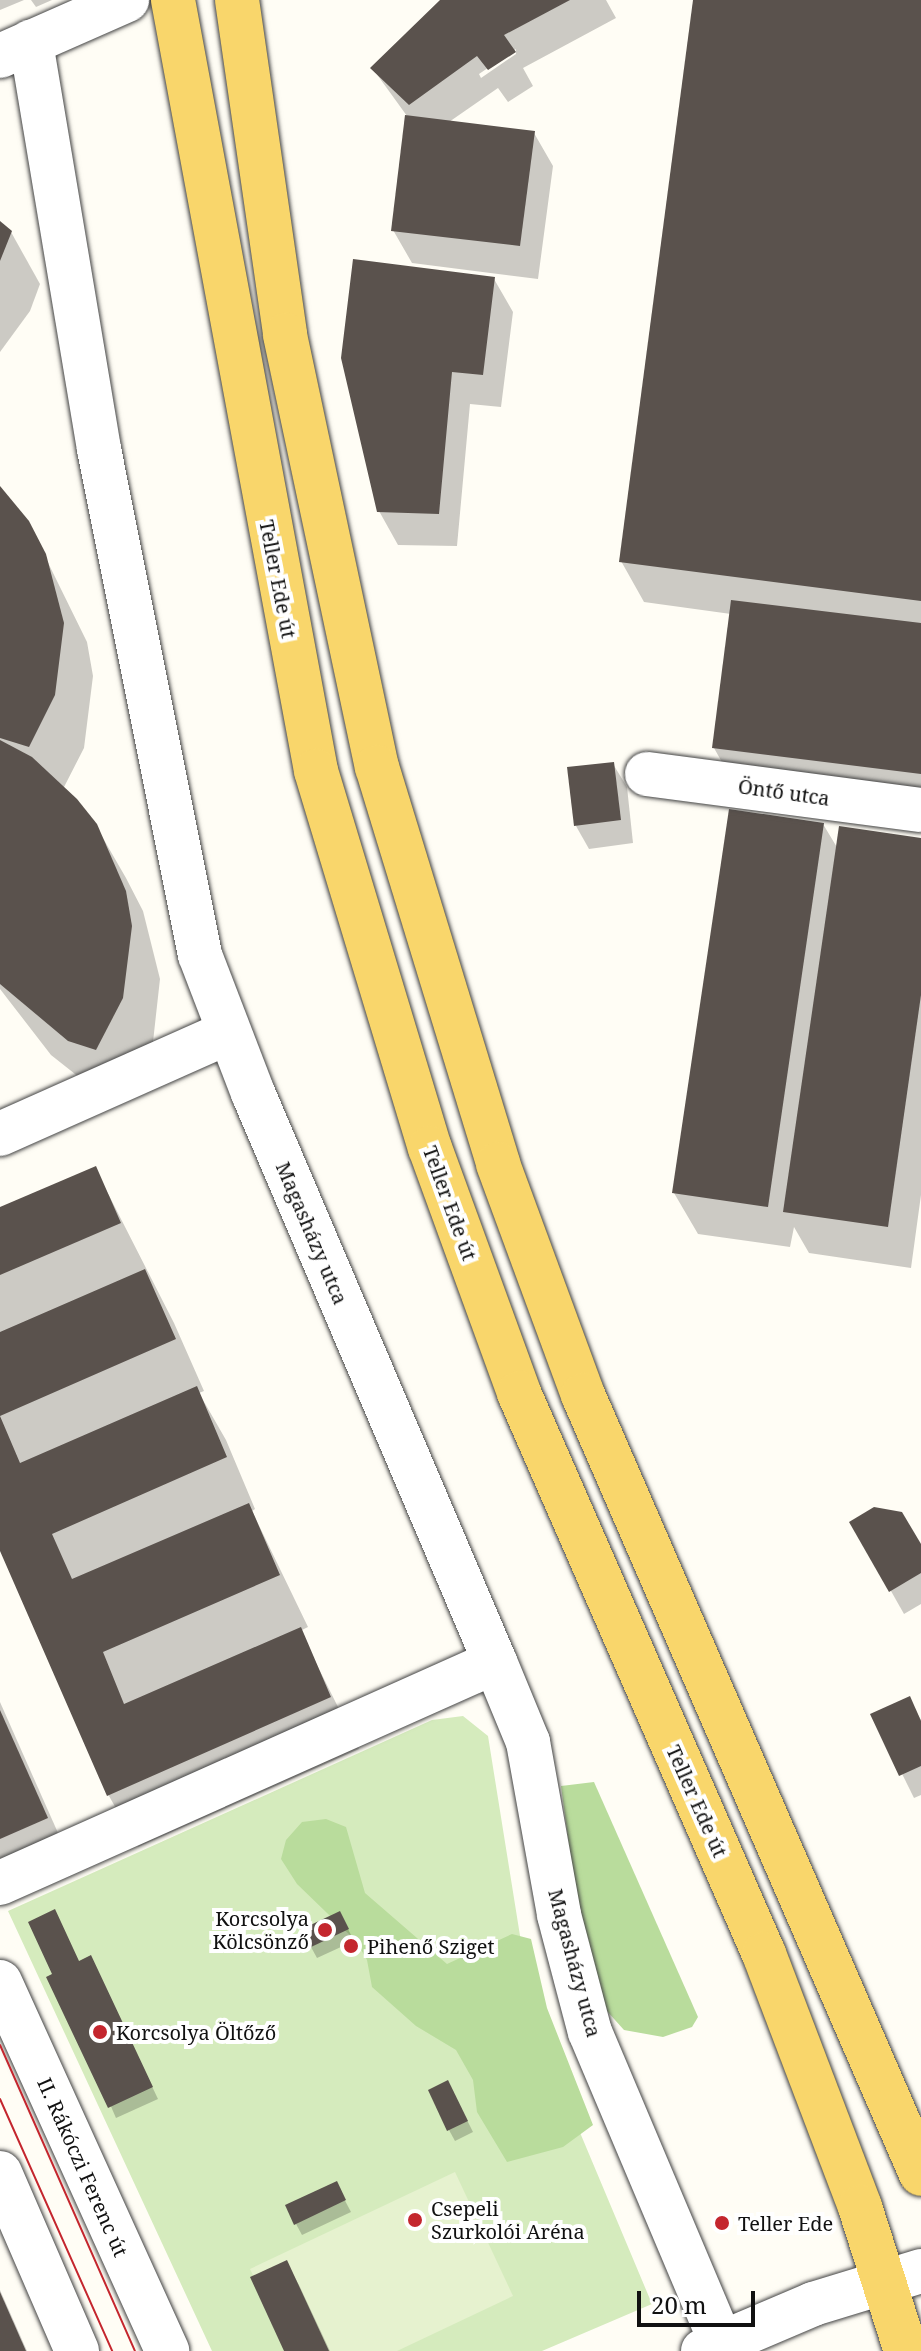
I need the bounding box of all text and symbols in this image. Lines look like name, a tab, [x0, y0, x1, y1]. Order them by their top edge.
street label: Teller Ede út	[255, 518, 301, 640]
street label: Öntő utca	[737, 774, 831, 810]
street label: Teller Ede út	[418, 1142, 482, 1264]
street label: Magasházy utca	[271, 1158, 353, 1308]
street label: Teller Ede út	[662, 1741, 732, 1861]
street label: Magasházy utca	[544, 1886, 606, 2040]
place label: Korcsolya Kölcsönző	[213, 1906, 309, 1953]
marker: Korcsolya Kölcsönző	[316, 1921, 334, 1939]
place label: Pihenő Sziget	[367, 1934, 495, 1958]
marker: Pihenő Sziget	[342, 1937, 360, 1955]
place label: Korcsolya Öltőző	[116, 2020, 276, 2044]
marker: Korcsolya Öltőző	[91, 2023, 109, 2041]
street label: II. Rákóczi Ferenc út	[33, 2074, 133, 2260]
place label: Csepeli Szurkolói Aréna	[431, 2196, 585, 2243]
marker: Csepeli Szurkolói Aréna	[406, 2211, 424, 2229]
place label: Teller Ede	[738, 2211, 833, 2235]
marker: Teller Ede	[713, 2214, 731, 2232]
scale bar	[641, 2275, 759, 2325]
text: 20 m	[651, 2288, 707, 2321]

